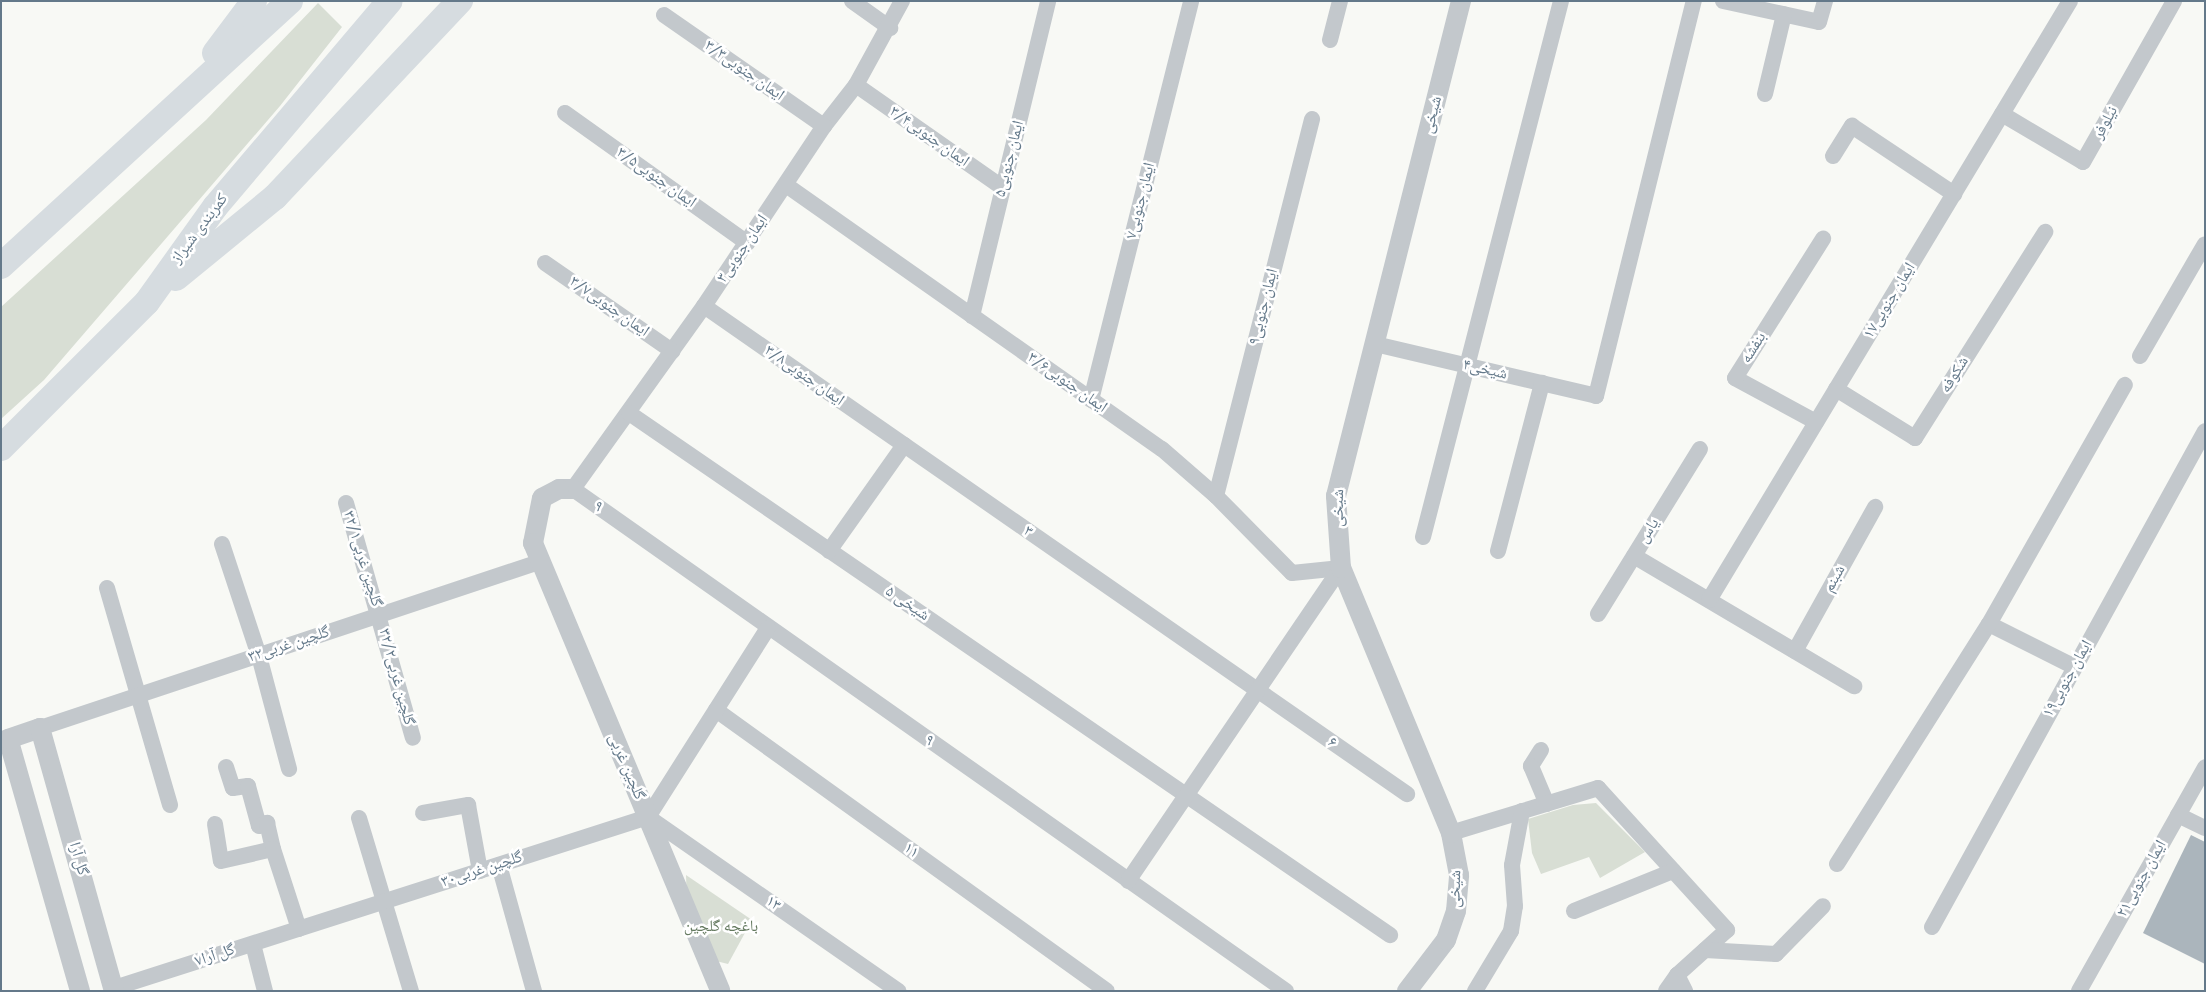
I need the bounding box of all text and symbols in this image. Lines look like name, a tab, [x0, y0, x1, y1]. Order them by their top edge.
street label: ایمان جنوبی۳/۳	[700, 36, 788, 106]
street label: شیخی	[1419, 94, 1447, 136]
street label: ایمان جنوبی۳/۴	[885, 102, 973, 172]
street label: نیلوفر	[2089, 103, 2123, 143]
street label: ایمان جنوبی۵	[991, 119, 1029, 199]
street label: ایمان جنوبی۳/۵	[612, 143, 700, 213]
street label: ایمان جنوبی۷	[1122, 161, 1160, 241]
street label: کمربندی شیراز	[167, 190, 233, 268]
street label: ایمان جنوبی۳	[713, 211, 773, 287]
street label: ایمان جنوبی۱۷	[1860, 260, 1920, 342]
street label: ایمان جنوبی۹	[1245, 267, 1283, 347]
street label: ایمان جنوبی۳/۷	[565, 272, 653, 342]
street label: بنفشه	[1737, 329, 1771, 367]
street label: ایمان جنوبی۳/۸	[760, 341, 848, 411]
street label: ایمان جنوبی۳/۶	[1023, 348, 1111, 418]
street label: شکوفه	[1936, 353, 1974, 397]
street label: شیخی۴	[1461, 356, 1509, 384]
street label: شیخی	[1329, 489, 1349, 527]
street label: ۹	[589, 497, 607, 517]
street label: گلچین غربی۳۲/۱	[338, 509, 386, 609]
street label: یاس	[1634, 515, 1664, 547]
street label: ۳	[1020, 522, 1036, 542]
street label: شبنم	[1820, 562, 1850, 596]
street label: شیخی ۵	[881, 582, 933, 626]
street label: گلچین غربی۳۲	[246, 623, 332, 667]
street label: گلچین غربی۳۲/۲	[374, 626, 418, 728]
street label: ایمان جنوبی۱۹	[2039, 637, 2097, 721]
street label: گلچین غربی	[603, 731, 649, 803]
street label: ۹	[921, 731, 937, 751]
street label: ۶	[1324, 733, 1340, 753]
street label: ایمان جنوبی۲۱	[2113, 837, 2171, 921]
street label: ۱۱	[900, 839, 922, 863]
street label: گل آرا	[64, 840, 92, 878]
street label: گلچین غربی۳۰	[439, 848, 525, 892]
street label: شیخی	[1446, 870, 1466, 908]
street label: ۱۳	[762, 892, 784, 916]
park label: باغچه گلچین	[684, 917, 758, 937]
street label: گل آرا۷	[193, 941, 237, 971]

